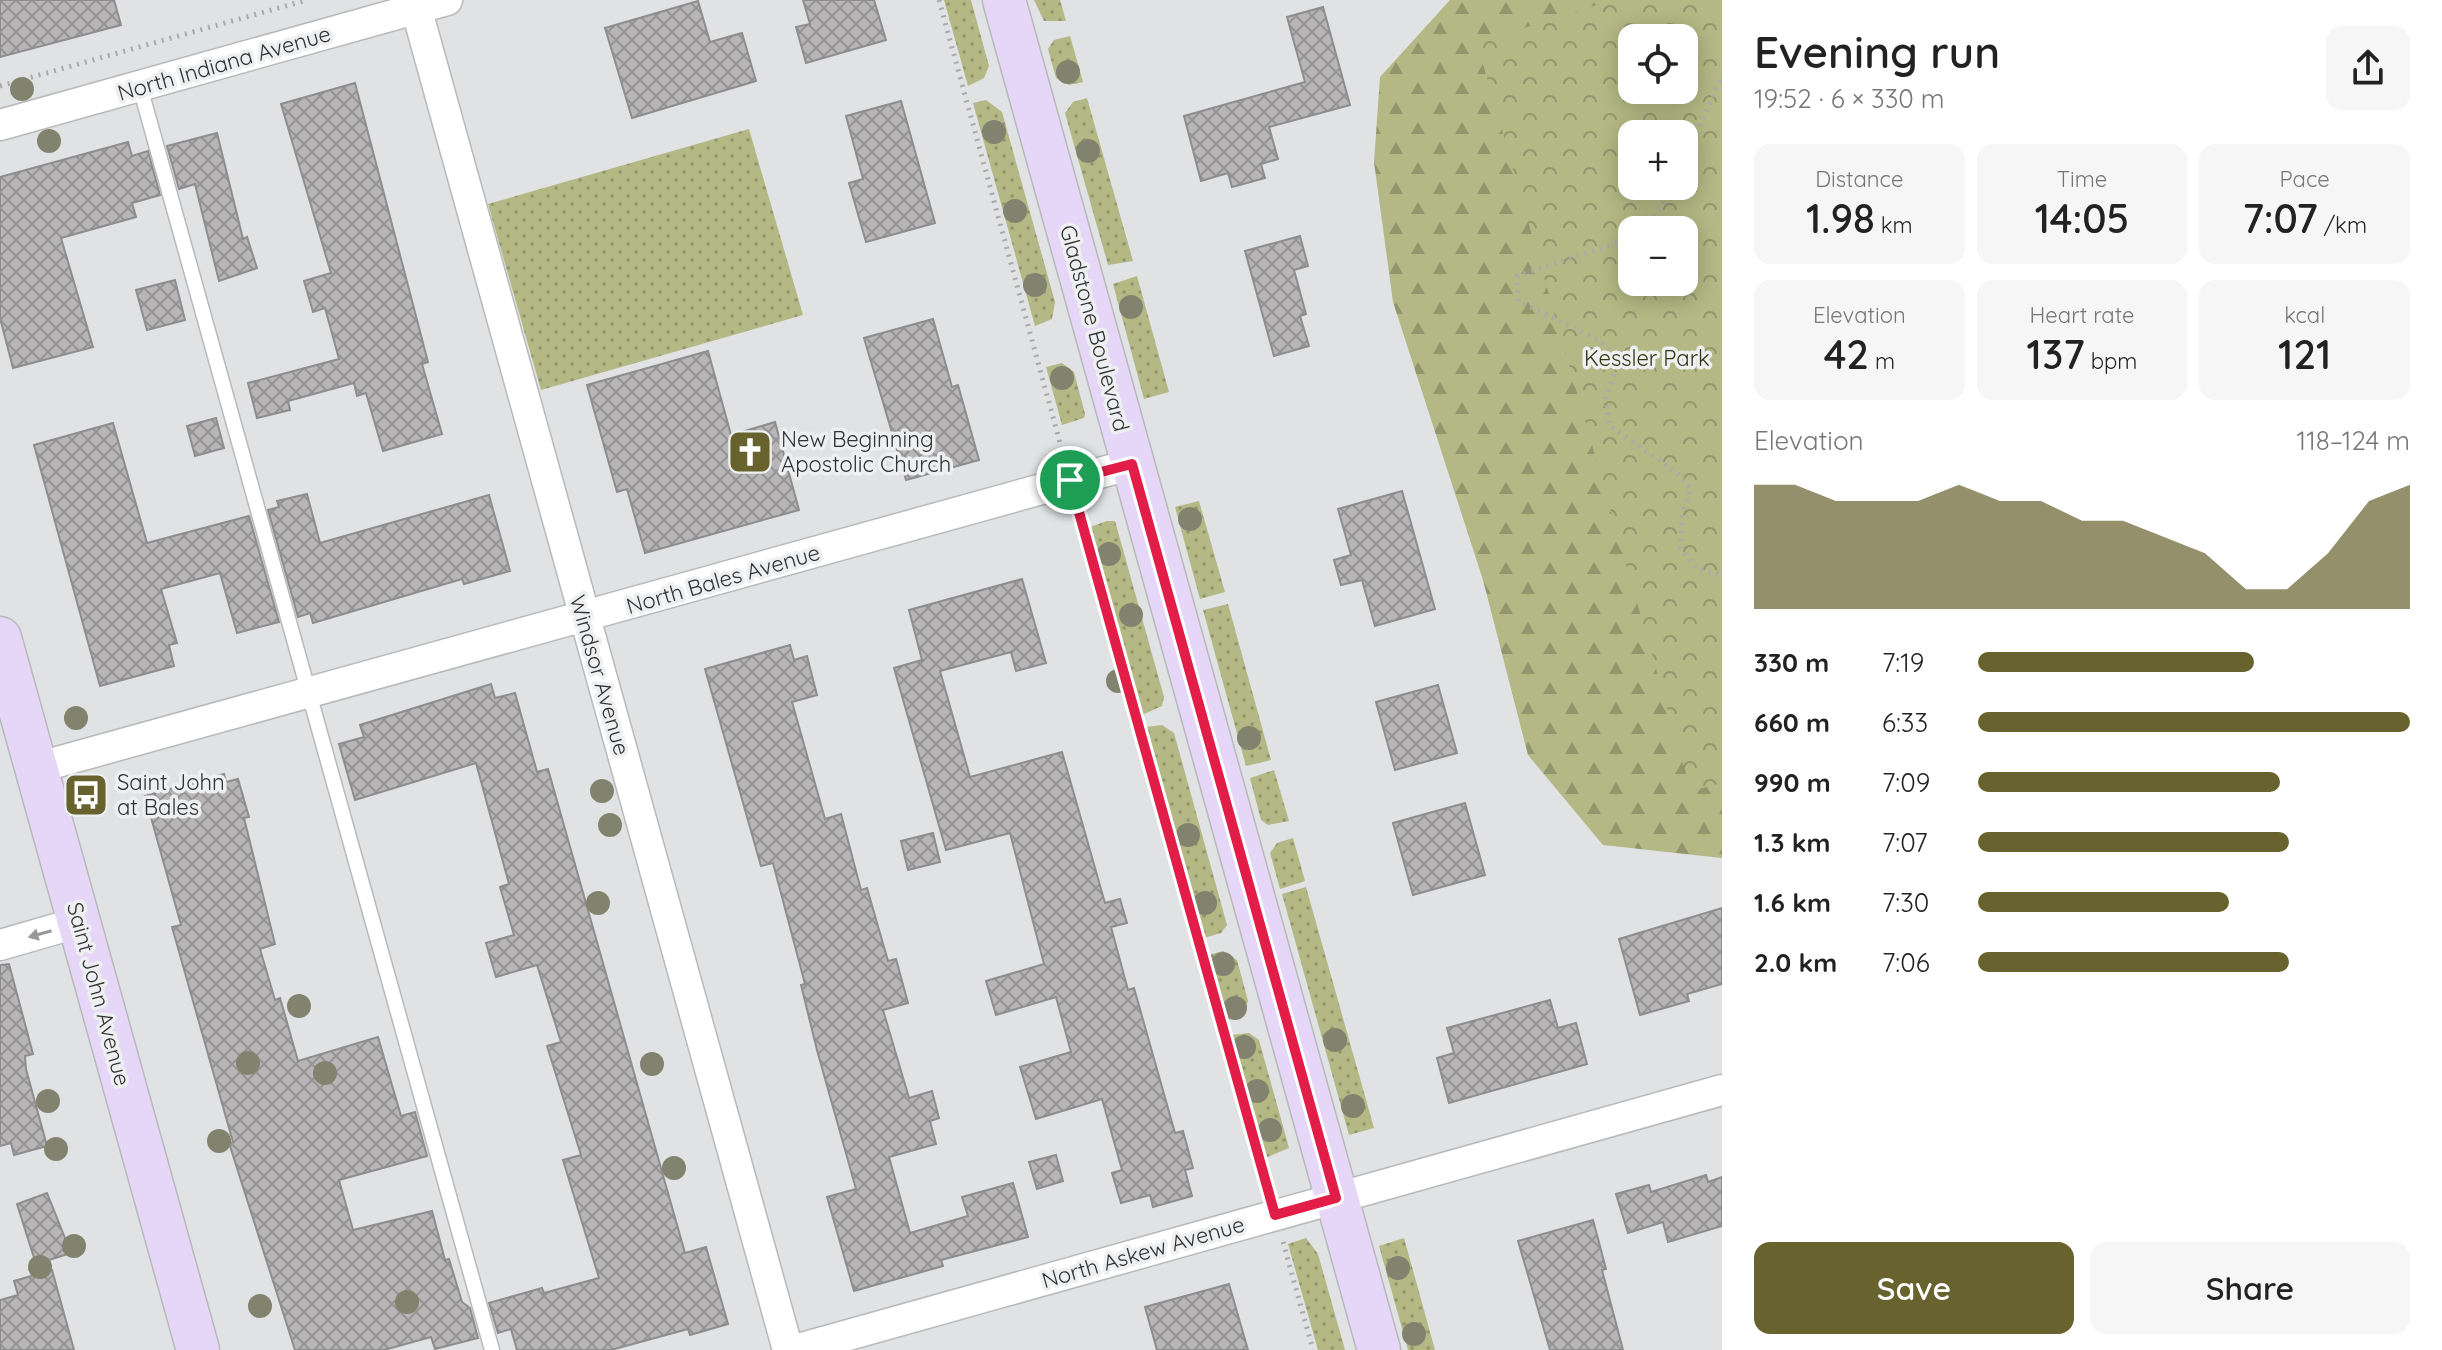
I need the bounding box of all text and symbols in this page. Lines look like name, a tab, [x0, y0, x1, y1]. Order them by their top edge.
street label: North Indiana Avenue	[114, 19, 334, 107]
map controls	[1618, 24, 1698, 296]
button: locate	[1618, 24, 1698, 104]
text: Evening run	[1754, 24, 2000, 79]
button: share	[2326, 26, 2410, 110]
text: 19:52 · 6 × 330 m	[1754, 82, 1945, 115]
button: +	[1618, 120, 1698, 200]
text: Distance	[1815, 165, 1903, 193]
text: Time	[2057, 165, 2107, 193]
text: Pace	[2280, 165, 2330, 193]
text: 1.98	[1806, 193, 1875, 243]
text: 14:05	[2035, 193, 2129, 243]
text: 7:07	[2242, 193, 2318, 243]
text: km	[1875, 211, 1913, 239]
text: /km	[2318, 211, 2367, 239]
button: −	[1618, 216, 1698, 296]
street label: Gladstone Boulevard	[1054, 222, 1136, 434]
text: Elevation	[1813, 301, 1906, 329]
text: Heart rate	[2030, 301, 2134, 329]
text: kcal	[2284, 301, 2325, 329]
text: 42	[1824, 329, 1869, 379]
text: 137	[2027, 329, 2085, 379]
text: 121	[2278, 329, 2331, 379]
park label: Kessler Park	[1584, 344, 1710, 372]
text: m	[1869, 347, 1895, 375]
text: bpm	[2085, 347, 2137, 375]
text: Elevation	[1754, 424, 1864, 457]
text: 118–124 m	[2297, 424, 2410, 457]
place label: New Beginning Apostolic Church	[781, 425, 951, 478]
church icon: New Beginning Apostolic Church	[726, 428, 774, 476]
pin	[1036, 446, 1104, 514]
icon: arrive	[1048, 458, 1092, 502]
street label: North Bales Avenue	[623, 538, 823, 620]
street label: Windsor Avenue	[564, 592, 636, 758]
text: 330 m	[1754, 646, 1829, 679]
text: 7:19	[1882, 646, 1924, 679]
text: 660 m	[1754, 706, 1830, 739]
text: 6:33	[1882, 706, 1928, 739]
text: 990 m	[1754, 766, 1831, 799]
text: 7:09	[1882, 766, 1930, 799]
place label: Saint John at Bales	[117, 768, 225, 821]
bus stop icon: Saint John at Bales	[62, 771, 110, 819]
text: 1.3 km	[1754, 826, 1831, 859]
text: 7:07	[1882, 826, 1928, 859]
text: 1.6 km	[1754, 886, 1831, 919]
text: 7:30	[1882, 886, 1929, 919]
street label: Saint John Avenue	[61, 899, 137, 1089]
one-way arrow	[27, 928, 52, 940]
text: 2.0 km	[1754, 946, 1837, 979]
text: 7:06	[1882, 946, 1930, 979]
street label: North Askew Avenue	[1038, 1210, 1248, 1294]
button: Save	[1754, 1242, 2074, 1334]
button: Share	[2090, 1242, 2410, 1334]

